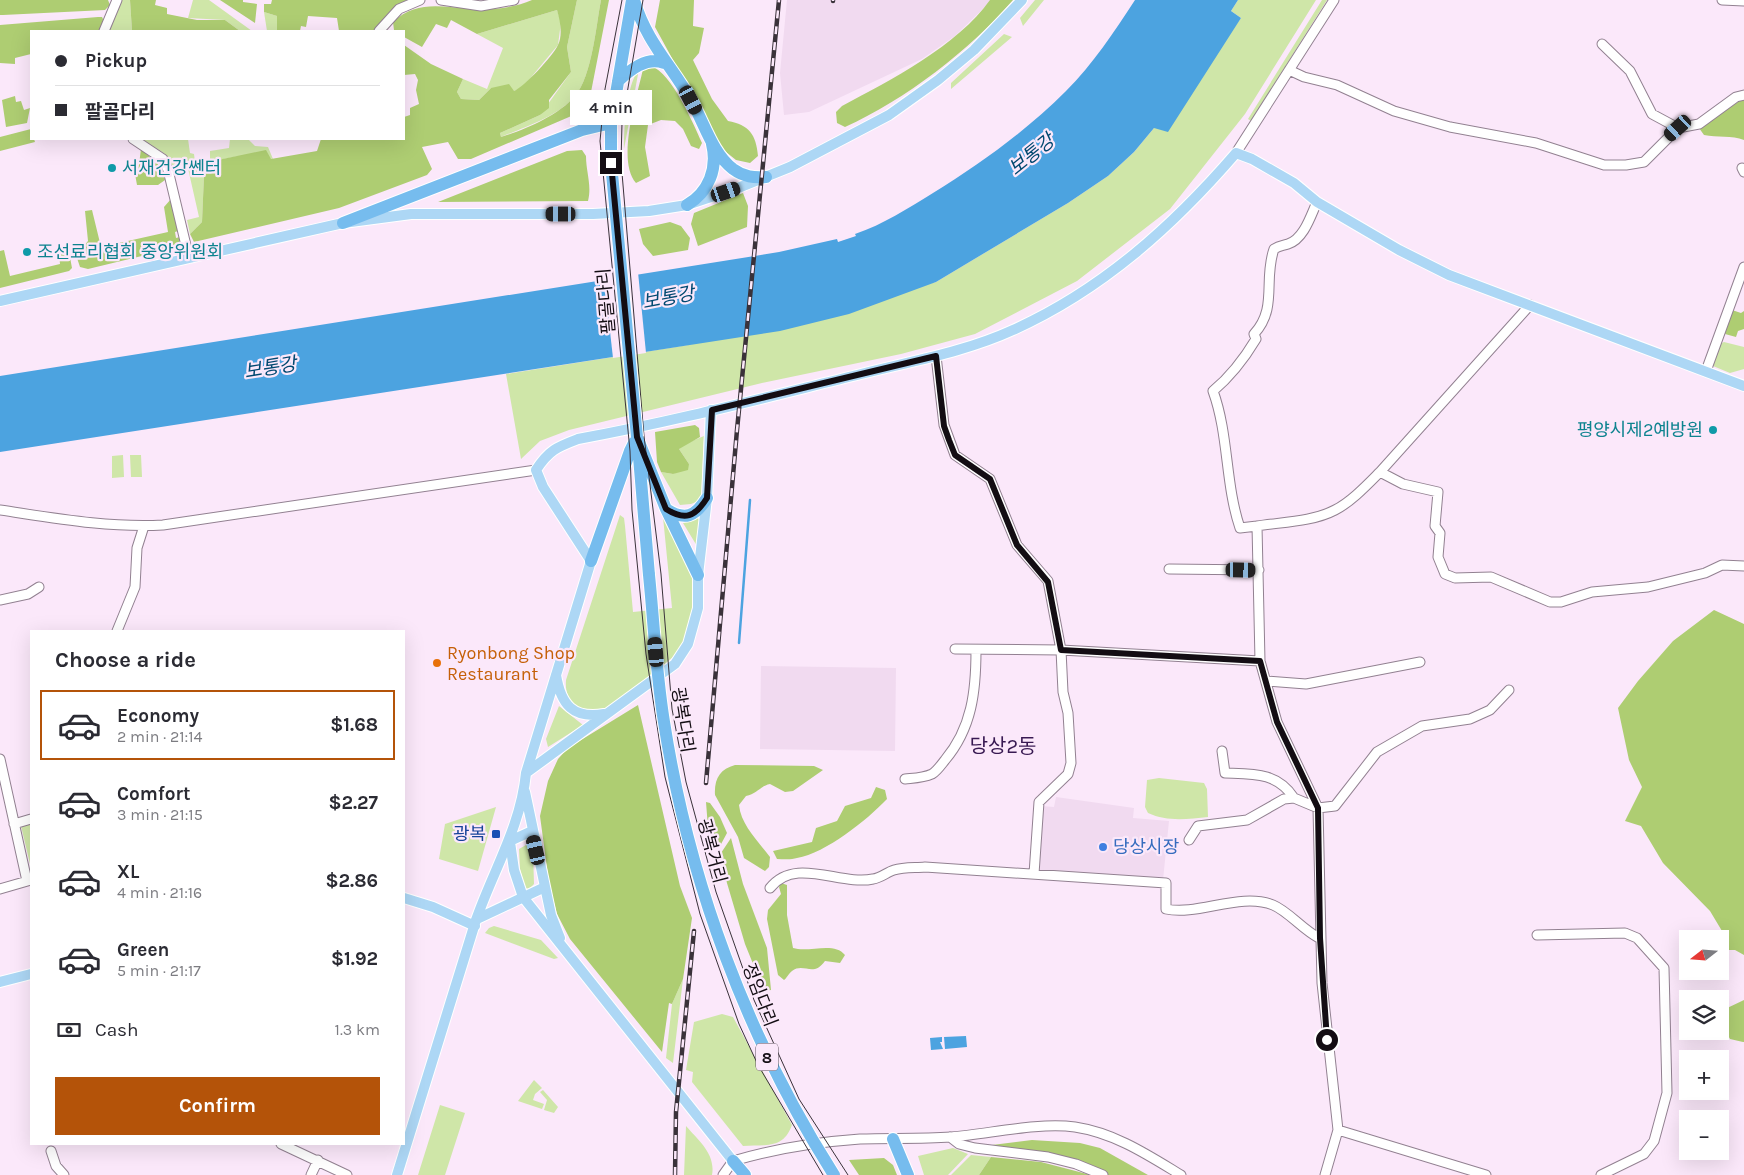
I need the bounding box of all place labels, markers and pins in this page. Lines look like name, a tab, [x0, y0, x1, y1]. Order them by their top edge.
place label: 서재건강쎈터	[122, 157, 221, 179]
marker: 서재건강쎈터	[106, 162, 118, 174]
place label: 조선료리협회 중앙위원회	[37, 241, 223, 263]
marker: 조선료리협회 중앙위원회	[21, 246, 33, 258]
place label: 평양시제2예방원	[1577, 419, 1703, 441]
marker: 평양시제2예방원	[1707, 424, 1719, 436]
place label: Ryonbong Shop Restaurant	[447, 642, 575, 685]
marker: Ryonbong Shop Restaurant	[431, 657, 443, 669]
place label: 광복	[453, 823, 486, 845]
marker: 광복	[490, 828, 502, 840]
place label: 당상시장	[1113, 836, 1179, 858]
marker: 당상시장	[1097, 841, 1109, 853]

